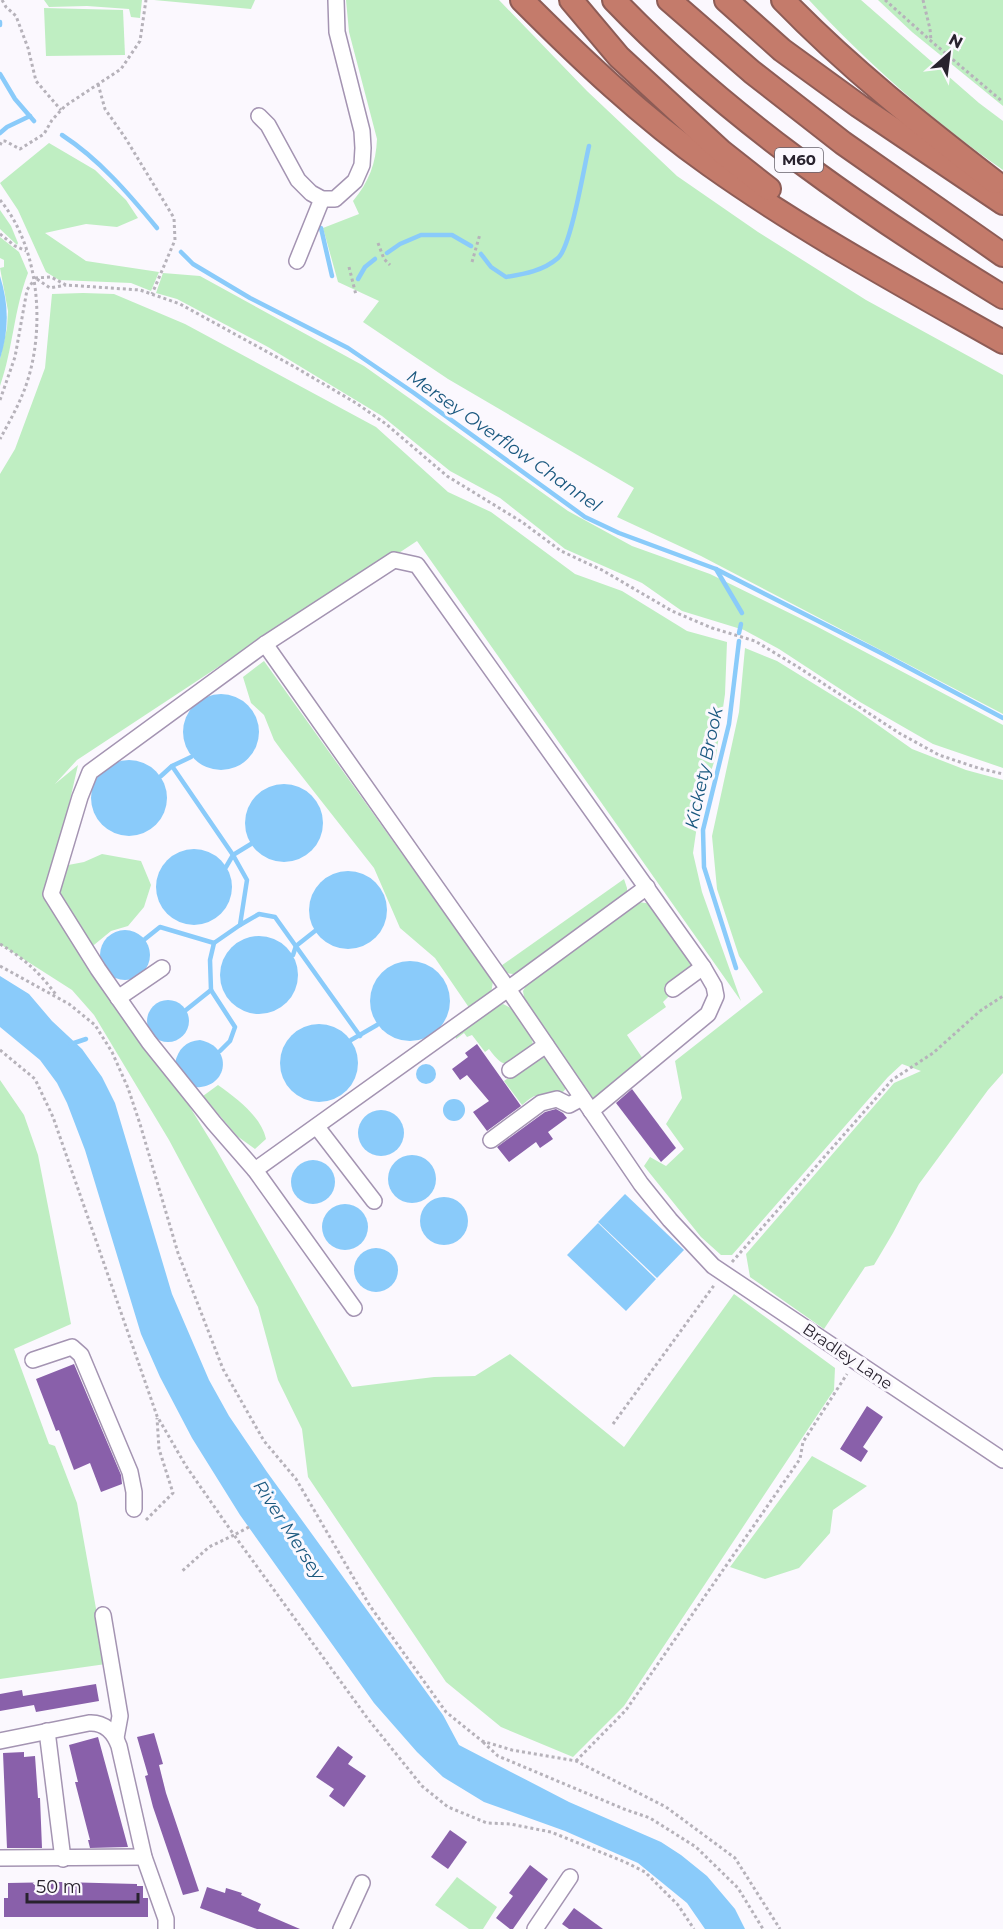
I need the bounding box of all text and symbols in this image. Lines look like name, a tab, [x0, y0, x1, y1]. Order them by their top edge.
north arrow	[919, 24, 979, 84]
text: N	[946, 30, 966, 53]
road number: M60	[775, 148, 823, 172]
water label: Mersey Overflow Channel	[403, 365, 605, 517]
water label: Kickety Brook	[680, 704, 728, 831]
street label: Bradley Lane	[799, 1319, 896, 1393]
water label: River Mersey	[249, 1476, 330, 1585]
scale bar	[27, 1866, 138, 1904]
text: 50 m	[36, 1876, 82, 1898]

